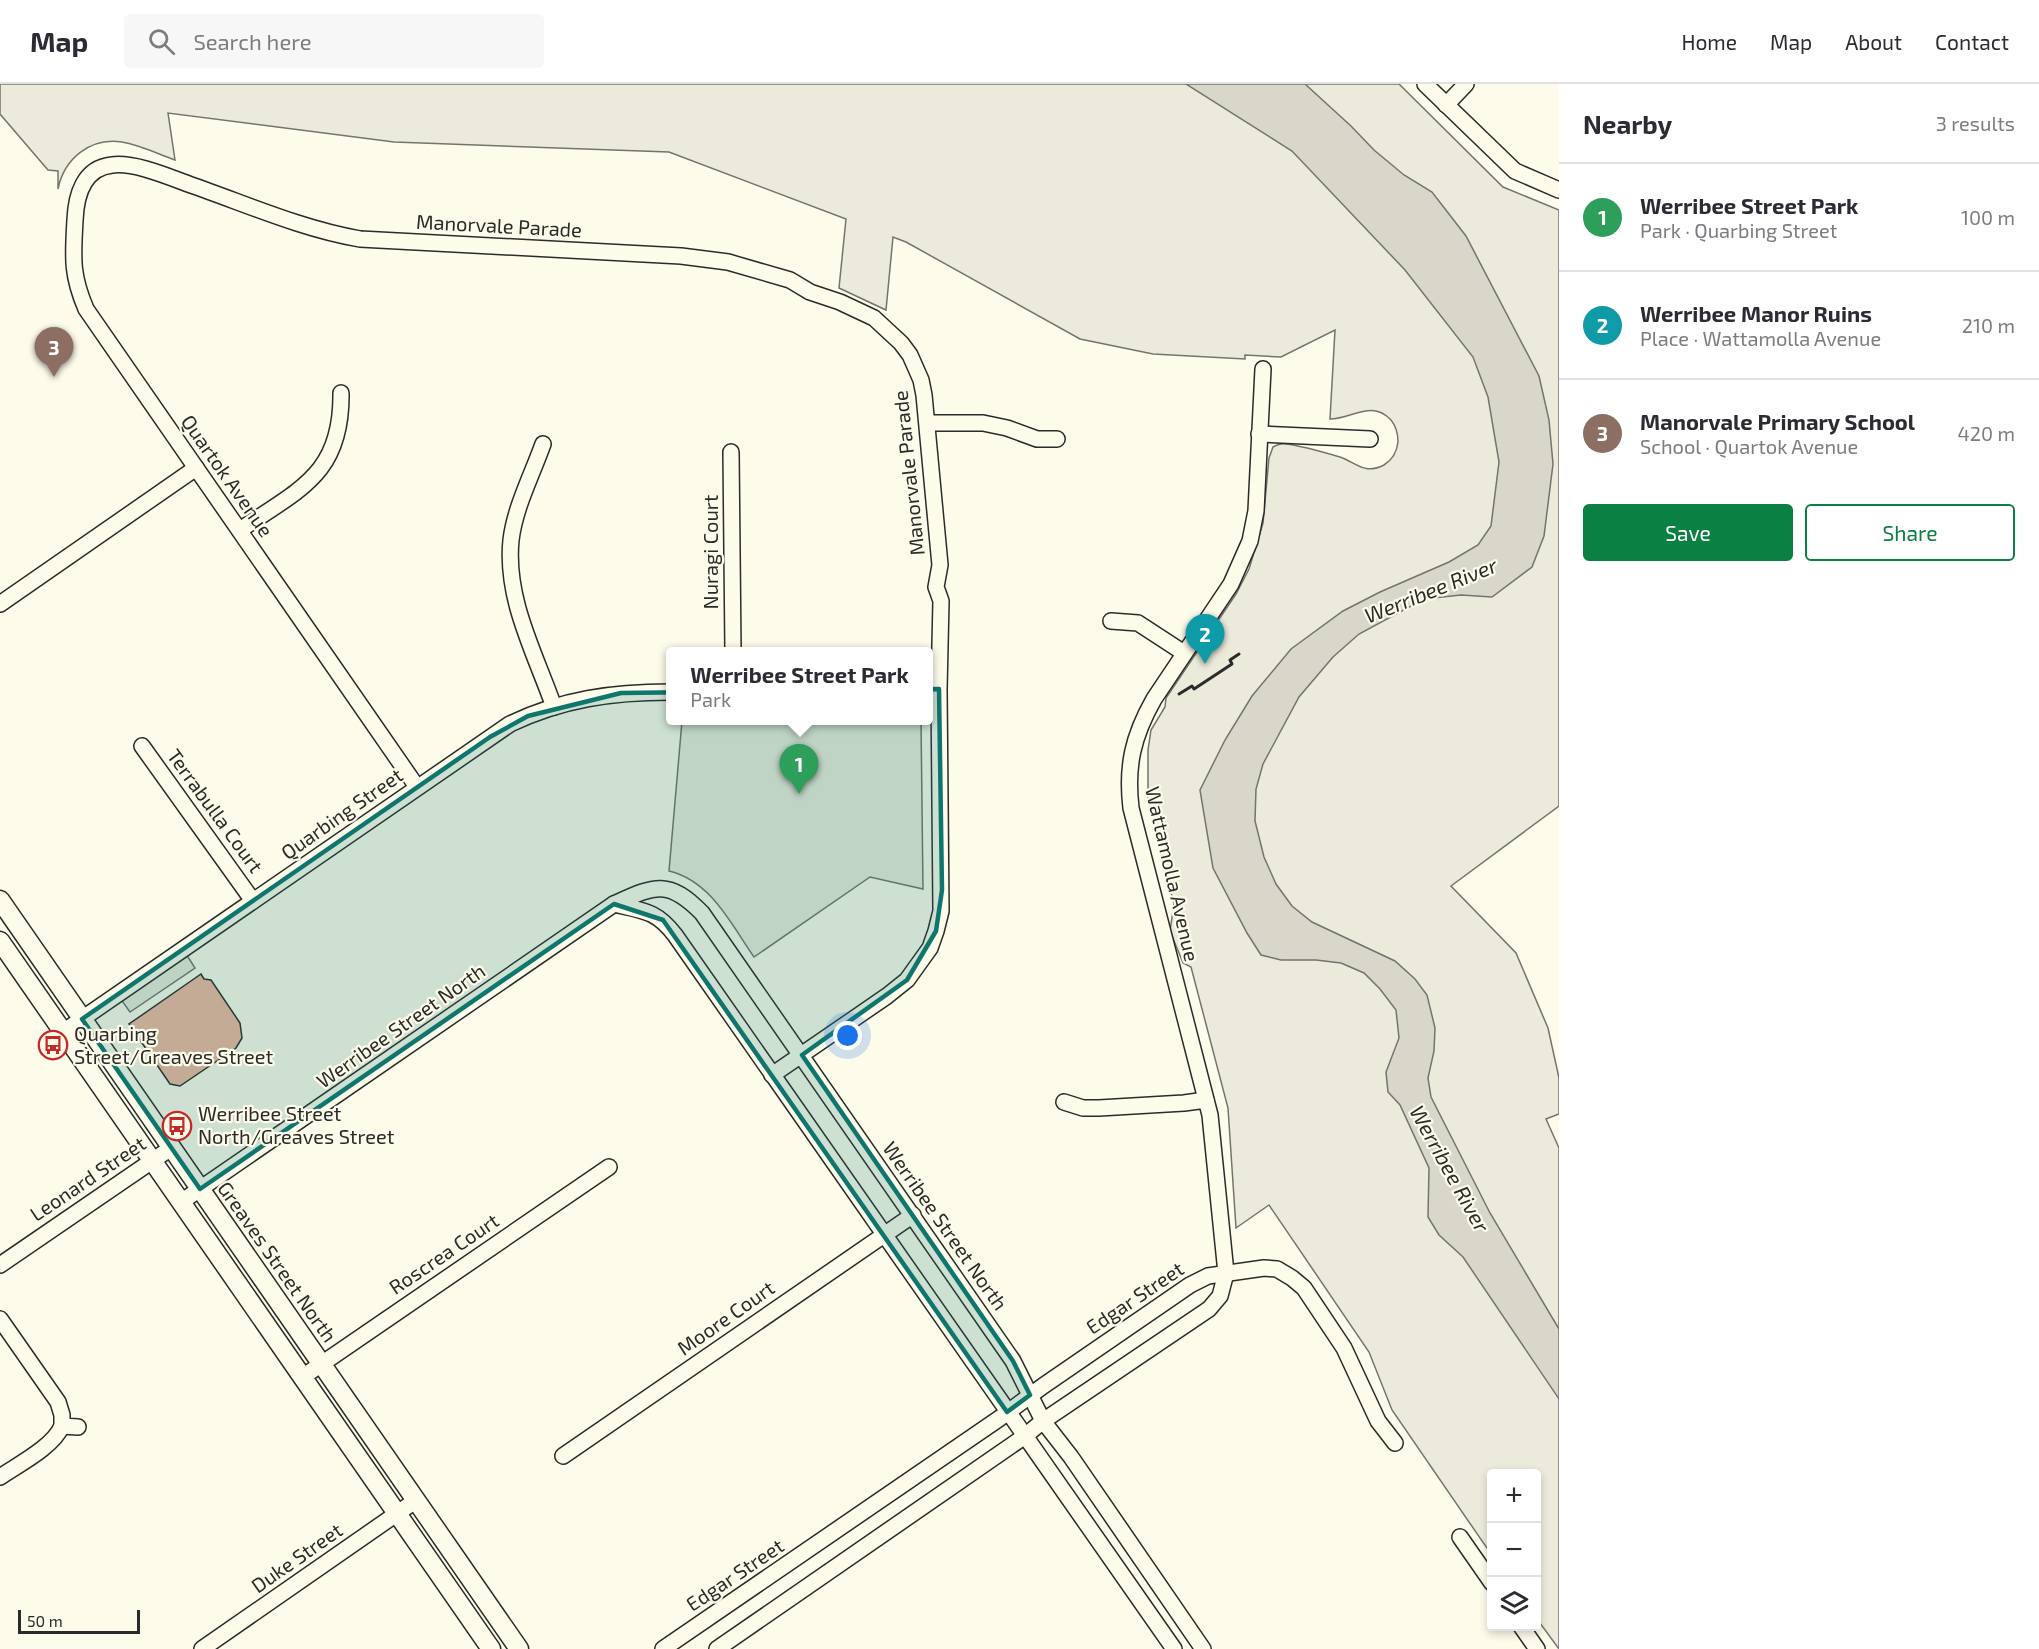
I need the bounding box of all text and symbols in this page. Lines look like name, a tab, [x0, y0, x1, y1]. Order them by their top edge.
search box	[124, 14, 544, 68]
text: Map	[30, 24, 88, 58]
icon: search	[145, 25, 178, 58]
text: Search here	[193, 28, 312, 54]
text: Home	[1681, 29, 1737, 54]
text: Map	[1770, 29, 1812, 54]
text: About	[1845, 29, 1902, 54]
text: Contact	[1935, 29, 2009, 54]
text: Nearby	[1583, 108, 1672, 139]
text: 3 results	[1936, 111, 2015, 135]
text: Werribee Street Park	[1640, 192, 1858, 218]
text: 1	[1598, 205, 1607, 229]
text: 100 m	[1961, 205, 2015, 229]
street label: Manorvale Parade	[416, 209, 583, 241]
text: Park · Quarbing Street	[1640, 218, 1837, 242]
text: Werribee Manor Ruins	[1640, 300, 1872, 326]
text: 2	[1597, 313, 1608, 337]
text: 210 m	[1962, 313, 2015, 337]
text: Place · Wattamolla Avenue	[1640, 326, 1881, 350]
pin: 3	[34, 328, 74, 377]
street label: Manorvale Parade	[887, 389, 929, 557]
text: Manorvale Primary School	[1640, 408, 1915, 434]
street label: Quartok Avenue	[177, 410, 279, 541]
text: 3	[1597, 421, 1608, 445]
text: 420 m	[1957, 421, 2015, 445]
text: School · Quartok Avenue	[1640, 434, 1858, 458]
street label: Nuragi Court	[698, 494, 722, 609]
button: Save	[1583, 504, 1793, 561]
button: Share	[1805, 504, 2015, 561]
water label: Werribee River	[1360, 551, 1501, 628]
pin: 2	[1186, 614, 1224, 664]
popup	[666, 647, 933, 725]
text: Werribee Street Park	[690, 661, 909, 687]
text: Park	[690, 687, 731, 711]
street label: Terrabulla Court	[163, 744, 269, 877]
pin: 1	[780, 744, 818, 794]
street label: Quarbing Street	[276, 762, 407, 864]
street label: Wattamolla Avenue	[1141, 784, 1205, 964]
street label: Werribee Street North	[311, 958, 489, 1092]
place label: Quarbing Street/Greaves Street	[74, 1021, 273, 1068]
your location	[833, 1021, 862, 1050]
bus stop icon: Quarbing Street/Greaves Street	[37, 1029, 69, 1061]
place label: Werribee Street North/Greaves Street	[198, 1101, 395, 1148]
water label: Werribee River	[1405, 1101, 1496, 1236]
bus stop icon: Werribee Street North/Greaves Street	[161, 1110, 193, 1142]
street label: Leonard Street	[25, 1130, 150, 1226]
street label: Werribee Street North	[879, 1136, 1013, 1314]
street label: Greaves Street North	[213, 1176, 342, 1346]
street label: Roscrea Court	[384, 1207, 503, 1299]
street label: Edgar Street	[1081, 1256, 1188, 1339]
street label: Moore Court	[672, 1275, 779, 1359]
map controls	[1487, 1469, 1541, 1631]
button: +	[1487, 1469, 1541, 1523]
street label: Duke Street	[246, 1517, 347, 1597]
button: −	[1487, 1523, 1541, 1577]
street label: Edgar Street	[681, 1533, 788, 1616]
button: layers	[1487, 1577, 1541, 1631]
scale bar	[18, 1607, 140, 1634]
text: 50 m	[27, 1611, 63, 1630]

